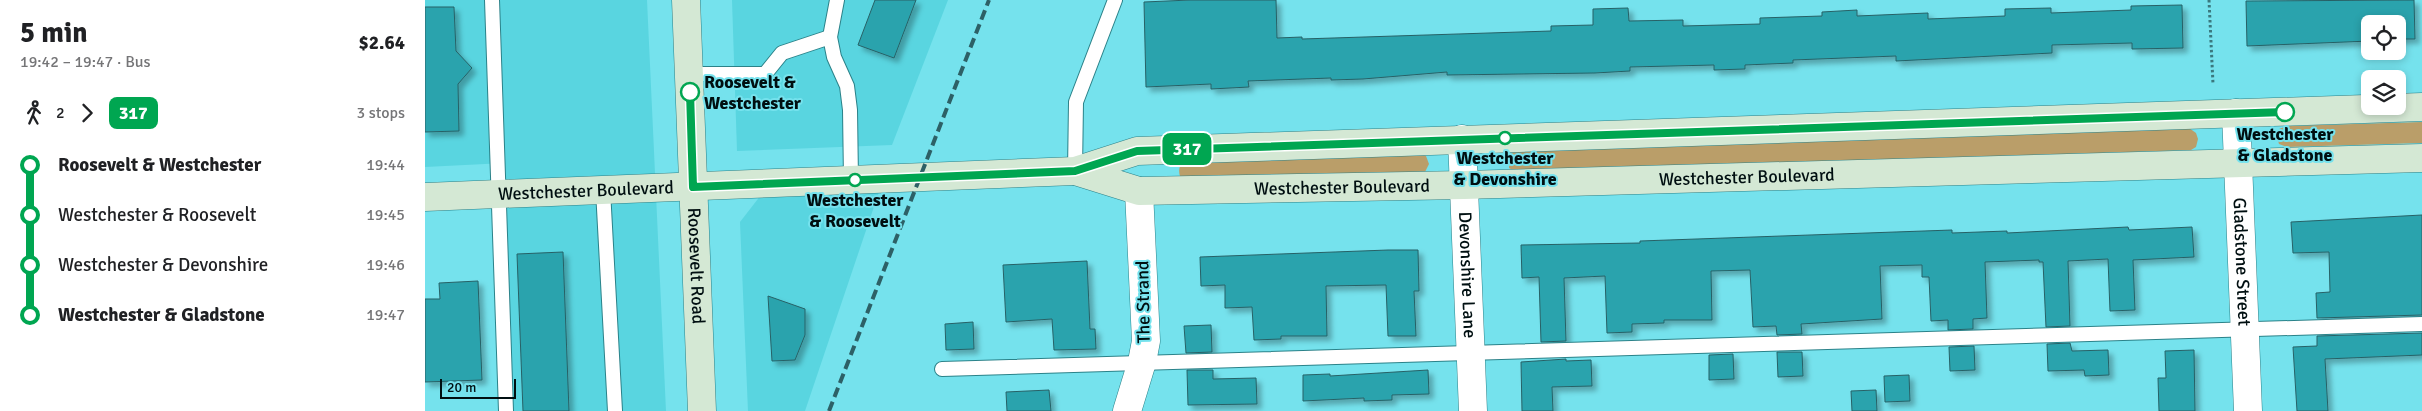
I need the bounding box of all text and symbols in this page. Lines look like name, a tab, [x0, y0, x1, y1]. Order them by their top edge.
map controls	[2361, 15, 2406, 115]
button: locate	[2361, 15, 2406, 60]
text: 5 min	[20, 16, 88, 50]
text: $2.64	[359, 31, 405, 55]
text: 19:42 – 19:47 · Bus	[20, 52, 151, 72]
button: layers	[2361, 70, 2406, 115]
place label: Roosevelt & Westchester	[704, 71, 802, 114]
marker: Roosevelt & Westchester	[680, 82, 700, 102]
icon: walk	[20, 99, 48, 127]
icon: forward	[73, 99, 101, 127]
text: 317	[119, 102, 148, 124]
marker: Westchester & Gladstone	[2275, 102, 2295, 122]
text: 2	[56, 103, 65, 123]
text: 3 stops	[357, 103, 405, 123]
place label: Westchester & Gladstone	[2236, 123, 2334, 166]
marker: Westchester & Devonshire	[1498, 131, 1512, 145]
line badge: 317	[1158, 133, 1216, 165]
text: 317	[1172, 138, 1202, 160]
place label: Westchester & Devonshire	[1453, 147, 1557, 190]
text: Roosevelt & Westchester	[58, 153, 261, 177]
text: 19:44	[366, 155, 405, 175]
street label: Westchester Boulevard	[1659, 164, 1835, 191]
marker: Westchester & Roosevelt	[848, 173, 862, 187]
street label: Westchester Boulevard	[1254, 175, 1430, 200]
street label: Westchester Boulevard	[498, 176, 674, 205]
place label: Westchester & Roosevelt	[806, 189, 904, 232]
street label: Gladstone Street	[2228, 197, 2256, 327]
text: Westchester & Roosevelt	[58, 203, 256, 227]
text: 19:45	[366, 205, 405, 225]
street label: Roosevelt Road	[683, 207, 710, 325]
street label: Devonshire Lane	[1454, 211, 1481, 339]
text: Westchester & Devonshire	[58, 253, 268, 277]
text: 19:46	[366, 255, 405, 275]
street label: The Strand	[1131, 260, 1155, 344]
text: Westchester & Gladstone	[58, 303, 265, 327]
text: 19:47	[366, 305, 405, 325]
scale bar	[440, 376, 516, 399]
text: 20 m	[447, 379, 476, 396]

